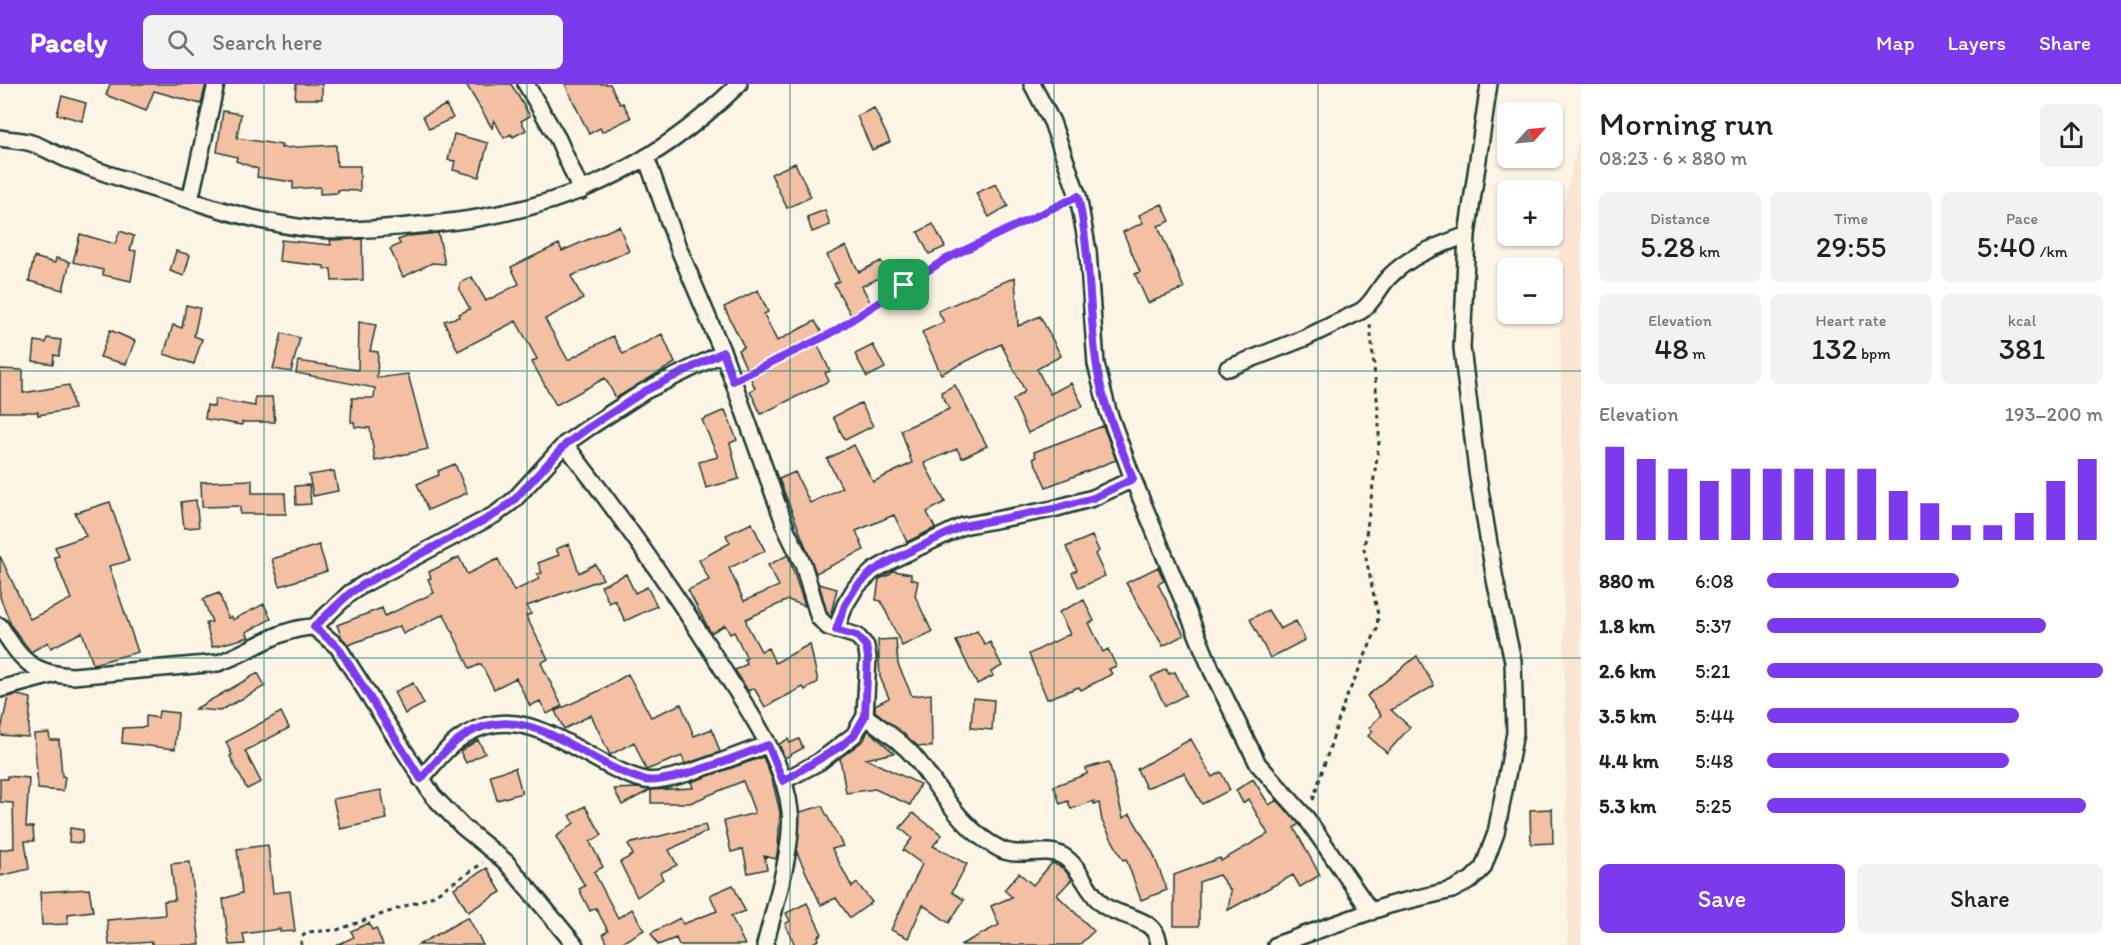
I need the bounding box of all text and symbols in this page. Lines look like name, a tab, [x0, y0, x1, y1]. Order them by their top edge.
search box	[143, 15, 563, 69]
text: Pacely	[30, 25, 107, 59]
icon: search	[164, 26, 197, 59]
text: Search here	[212, 29, 323, 56]
text: Map	[1876, 30, 1915, 55]
text: Layers	[1948, 30, 2006, 55]
text: Share	[2039, 30, 2091, 55]
north arrow	[1497, 102, 1563, 168]
map controls	[1497, 102, 1563, 324]
text: Morning run	[1599, 104, 1774, 143]
button: share	[2040, 104, 2103, 167]
text: 08:23 · 6 × 880 m	[1599, 146, 1747, 170]
button: +	[1497, 180, 1563, 246]
text: Distance	[1650, 209, 1710, 228]
text: Time	[1834, 209, 1868, 228]
text: Pace	[2006, 209, 2038, 228]
text: 5.28	[1640, 228, 1695, 265]
text: 29:55	[1816, 228, 1886, 265]
text: 5:40	[1976, 228, 2036, 265]
text: km	[1695, 242, 1720, 261]
text: /km	[2036, 242, 2068, 261]
button: −	[1497, 258, 1563, 324]
pin	[878, 259, 929, 310]
icon: arrive	[887, 268, 920, 301]
text: Elevation	[1648, 311, 1712, 330]
text: Heart rate	[1816, 311, 1886, 330]
text: kcal	[2008, 311, 2036, 330]
text: 48	[1654, 330, 1689, 367]
text: 132	[1811, 330, 1857, 367]
text: 381	[1999, 330, 2045, 367]
text: m	[1689, 344, 1706, 363]
text: bpm	[1857, 344, 1891, 363]
text: Elevation	[1599, 402, 1678, 426]
text: 193–200 m	[2005, 402, 2103, 426]
text: 880 m	[1599, 569, 1655, 593]
text: 6:08	[1695, 569, 1734, 593]
text: 1.8 km	[1599, 614, 1655, 638]
text: 5:37	[1695, 614, 1731, 638]
text: 2.6 km	[1599, 659, 1656, 683]
text: 5:21	[1695, 659, 1730, 683]
text: 3.5 km	[1599, 704, 1656, 728]
text: 5:44	[1695, 704, 1734, 728]
text: 4.4 km	[1599, 749, 1659, 773]
text: 5:48	[1695, 749, 1733, 773]
text: 5.3 km	[1599, 794, 1656, 818]
text: 5:25	[1695, 794, 1731, 818]
button: Save	[1599, 864, 1845, 933]
button: Share	[1857, 864, 2103, 933]

